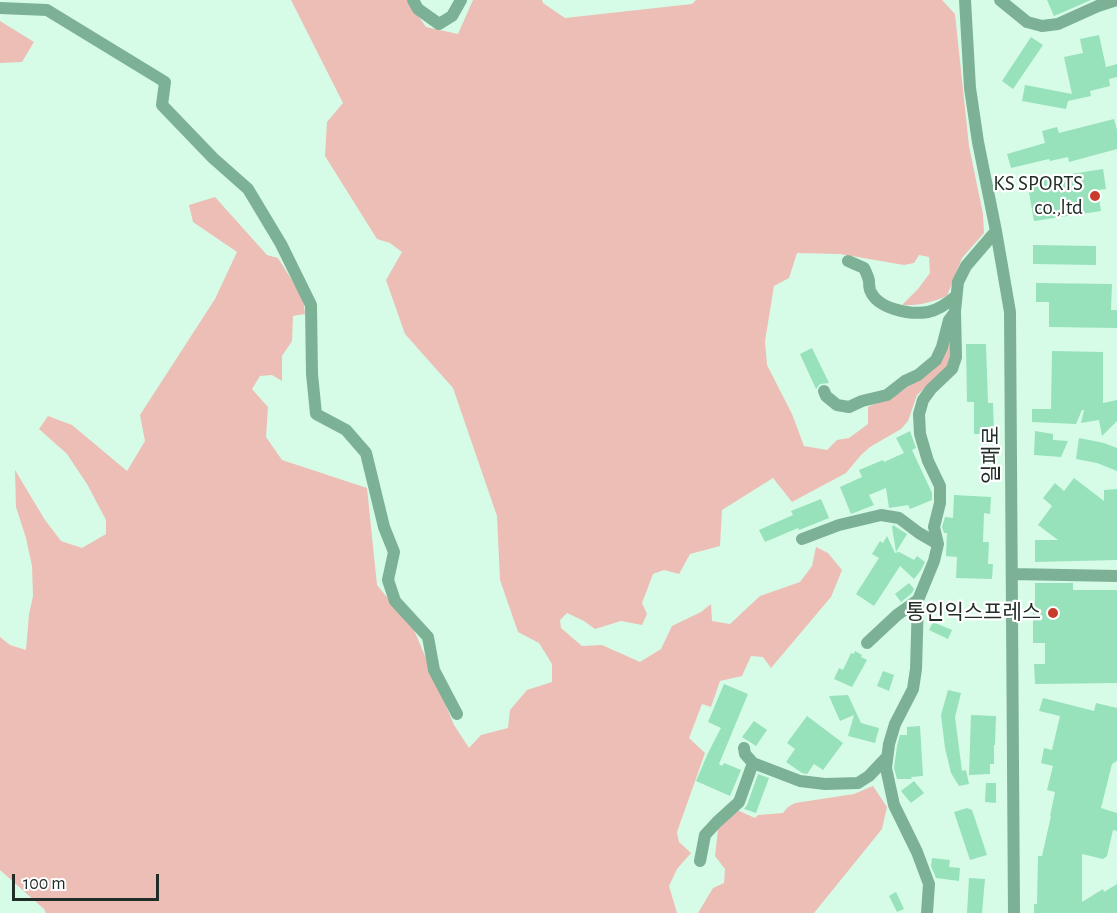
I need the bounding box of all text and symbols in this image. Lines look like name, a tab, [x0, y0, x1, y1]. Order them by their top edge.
place label: KS SPORTS co.,ltd	[993, 171, 1083, 221]
marker: KS SPORTS co.,ltd	[1088, 189, 1102, 203]
street label: 일패로	[979, 426, 1005, 484]
place label: 통인익스프레스	[906, 600, 1041, 626]
marker: 통인익스프레스	[1046, 606, 1060, 620]
scale bar	[15, 862, 162, 900]
text: 100 m	[23, 875, 66, 893]

